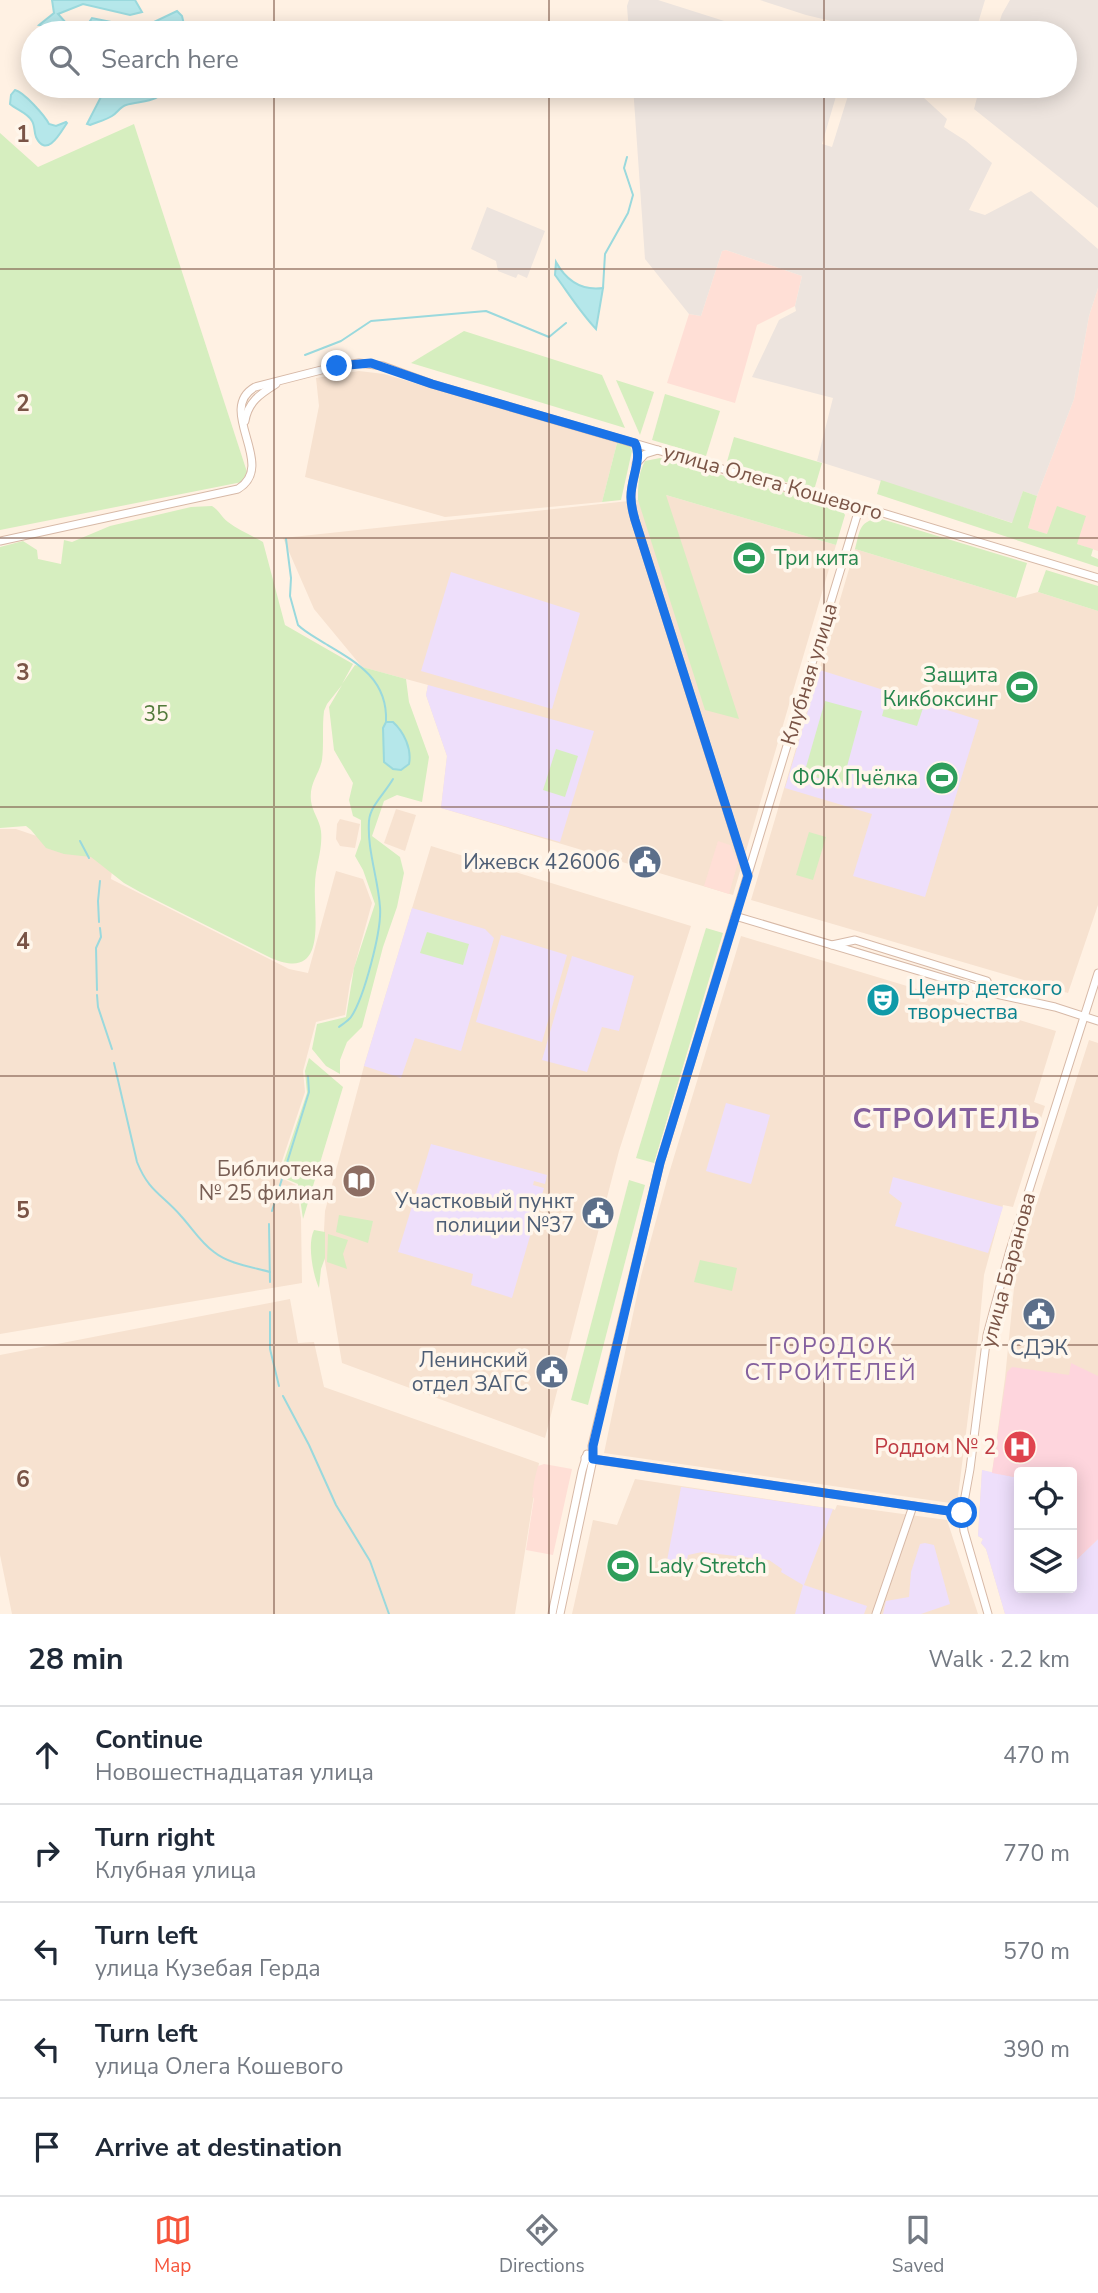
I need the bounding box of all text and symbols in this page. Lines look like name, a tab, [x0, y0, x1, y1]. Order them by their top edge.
search box	[21, 21, 1077, 98]
icon: search	[45, 41, 83, 79]
text: Search here	[101, 42, 239, 77]
text: 1	[16, 119, 30, 150]
route end	[321, 350, 352, 381]
text: 2	[16, 388, 30, 419]
street label: улица Олега Кошевого	[660, 437, 886, 527]
sports icon: Три кита	[730, 539, 768, 577]
place label: Три кита	[774, 544, 859, 572]
street label: Клубная улица	[774, 599, 844, 749]
text: 3	[16, 657, 30, 688]
place label: Защита Кикбоксинг	[883, 661, 998, 713]
sports icon: Защита Кикбоксинг	[1003, 668, 1041, 706]
park label: 35	[143, 700, 169, 728]
sports icon: ФОК Пчёлка	[923, 759, 961, 797]
place label: ФОК Пчёлка	[792, 764, 918, 792]
public building icon: Ижевск 426006	[626, 843, 664, 881]
place label: Ижевск 426006	[463, 848, 620, 876]
text: 4	[16, 926, 30, 957]
place label: Центр детского творчества	[908, 974, 1062, 1026]
theatre icon: Центр детского творчества	[864, 981, 902, 1019]
district label: СТРОИТЕЛЬ	[852, 1100, 1042, 1138]
place label: Библиотека № 25 филиал	[199, 1155, 334, 1207]
library icon: Библиотека № 25 филиал	[340, 1162, 378, 1200]
place label: Участковый пункт полиции №37	[394, 1187, 575, 1239]
street label: улица Баранова	[974, 1189, 1042, 1351]
public building icon: Участковый пункт полиции №37	[579, 1194, 617, 1232]
text: 5	[16, 1195, 30, 1226]
public building icon: СДЭК	[1020, 1295, 1058, 1333]
district label: ГОРОДОК СТРОИТЕЛЕЙ	[745, 1331, 917, 1388]
place label: СДЭК	[1010, 1334, 1069, 1362]
place label: Ленинский отдел ЗАГС	[412, 1346, 528, 1398]
public building icon: Ленинский отдел ЗАГС	[533, 1353, 571, 1391]
hospital icon: Роддом № 2	[1001, 1428, 1039, 1466]
place label: Роддом № 2	[875, 1433, 996, 1461]
text: 6	[16, 1464, 30, 1495]
map controls	[1014, 1467, 1077, 1593]
button: locate	[1014, 1467, 1077, 1530]
route start	[946, 1497, 977, 1528]
button: layers	[1014, 1530, 1077, 1593]
sports icon: Lady Stretch	[604, 1547, 642, 1585]
place label: Lady Stretch	[648, 1552, 767, 1580]
text: 28 min	[28, 1639, 124, 1680]
text: Walk · 2.2 km	[928, 1644, 1070, 1675]
text: Continue	[95, 1722, 203, 1757]
icon: ahead	[28, 1736, 66, 1774]
text: 470 m	[1003, 1740, 1070, 1771]
text: Новошестнадцатая улица	[95, 1757, 374, 1788]
text: Turn right	[95, 1820, 214, 1855]
icon: right	[28, 1834, 66, 1872]
text: 770 m	[1003, 1838, 1070, 1869]
text: Клубная улица	[95, 1855, 256, 1886]
text: Turn left	[95, 1918, 198, 1953]
icon: left	[28, 1932, 66, 1970]
text: 570 m	[1003, 1936, 1070, 1967]
text: улица Кузебая Герда	[95, 1953, 321, 1984]
text: Turn left	[95, 2016, 198, 2051]
icon: left	[28, 2030, 66, 2068]
text: 390 m	[1003, 2034, 1070, 2065]
text: улица Олега Кошевого	[95, 2051, 344, 2082]
icon: arrive	[28, 2128, 66, 2166]
text: Arrive at destination	[95, 2130, 342, 2165]
tab: Map	[154, 2211, 192, 2279]
tab: Directions	[499, 2211, 585, 2279]
tab: Saved	[892, 2211, 944, 2279]

